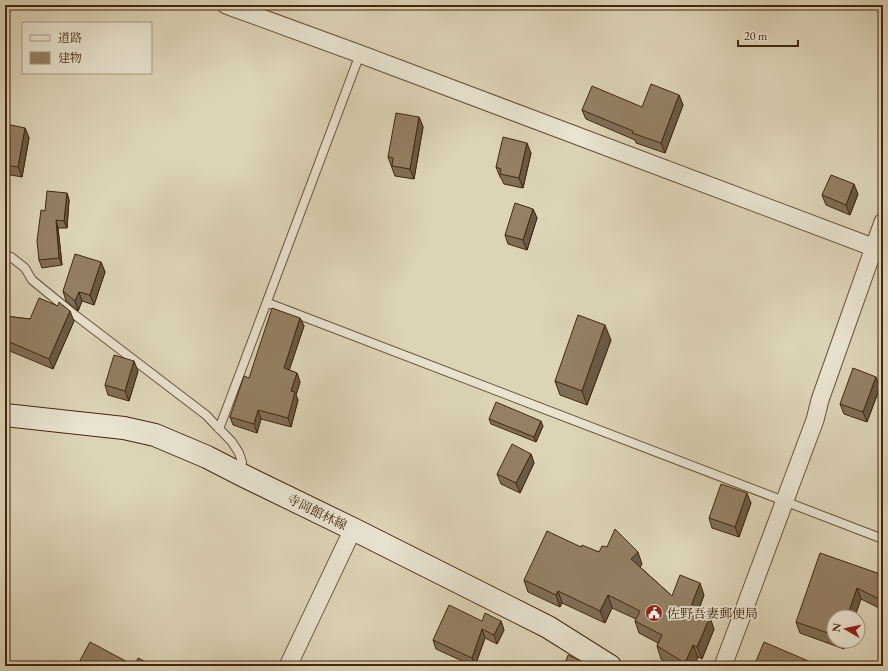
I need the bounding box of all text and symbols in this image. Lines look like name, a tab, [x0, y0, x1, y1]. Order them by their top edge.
legend	[22, 22, 152, 74]
scale bar	[738, 22, 798, 48]
text: 20 m	[744, 28, 768, 44]
text: 道路	[58, 30, 82, 46]
text: 建物	[58, 50, 82, 66]
street label: 寺岡館林線	[284, 490, 350, 534]
public building icon: 佐野吾妻郵便局	[644, 603, 664, 623]
place label: 佐野吾妻郵便局	[667, 605, 758, 622]
north arrow	[826, 609, 866, 649]
text: N	[829, 622, 844, 633]

